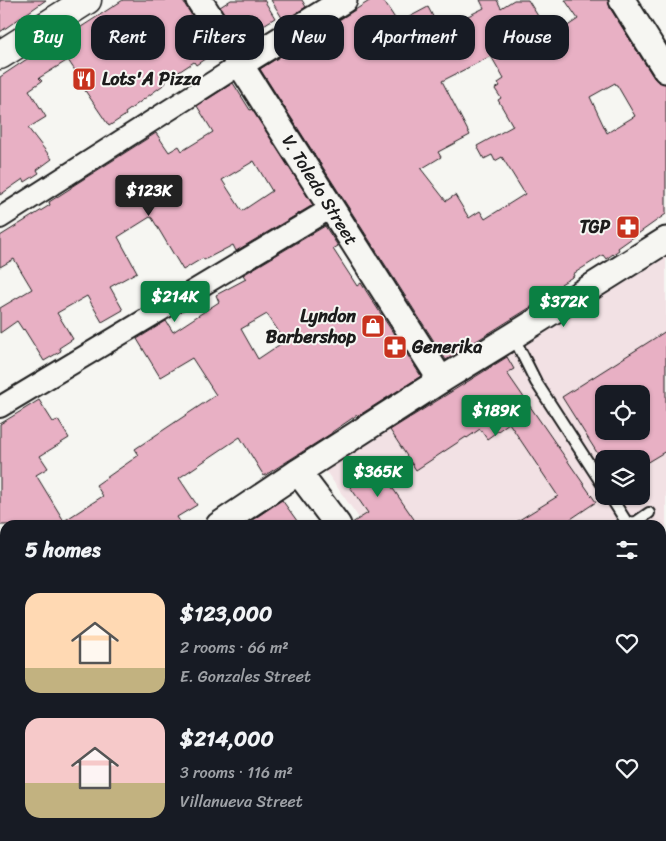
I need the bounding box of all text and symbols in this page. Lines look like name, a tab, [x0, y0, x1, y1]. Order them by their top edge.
chip: Buy	[15, 15, 81, 60]
chip: Rent	[91, 15, 165, 60]
chip: Filters	[175, 15, 264, 60]
chip: New	[274, 15, 344, 60]
chip: Apartment	[354, 15, 475, 60]
chip: House	[485, 15, 569, 60]
place label: Lots'A Pizza	[102, 63, 202, 95]
restaurant icon: Lots'A Pizza	[71, 66, 97, 92]
street label: V. Toledo Street	[273, 128, 367, 252]
pin: $123K	[114, 174, 184, 217]
text: $123K	[126, 176, 172, 205]
place label: TGP	[580, 211, 611, 243]
pharmacy icon: TGP	[615, 214, 641, 240]
pin: $214K	[140, 280, 210, 323]
text: $214K	[152, 282, 198, 311]
pin: $372K	[529, 286, 599, 328]
text: $372K	[540, 287, 588, 316]
place label: Lyndon Barbershop	[266, 300, 356, 353]
shop icon: Lyndon Barbershop	[360, 313, 386, 339]
place label: Generika	[411, 331, 482, 363]
pharmacy icon: Generika	[382, 334, 408, 360]
map controls	[595, 385, 650, 505]
button: locate	[595, 385, 650, 440]
pin: $189K	[461, 394, 531, 437]
text: $189K	[473, 396, 519, 425]
button: layers	[595, 450, 650, 505]
pin: $365K	[343, 456, 413, 498]
text: $365K	[354, 457, 402, 486]
text: 5 homes	[25, 531, 101, 569]
icon: filters	[613, 536, 641, 564]
text: $123,000	[180, 595, 272, 633]
icon: home	[65, 613, 125, 673]
icon: heart	[613, 629, 641, 657]
text: 2 rooms · 66 m²	[180, 633, 289, 662]
text: E. Gonzales Street	[180, 662, 311, 691]
text: $214,000	[180, 720, 274, 758]
icon: home	[65, 738, 125, 798]
icon: heart	[613, 754, 641, 782]
text: 3 rooms · 116 m²	[180, 758, 293, 787]
text: Villanueva Street	[180, 787, 303, 816]

